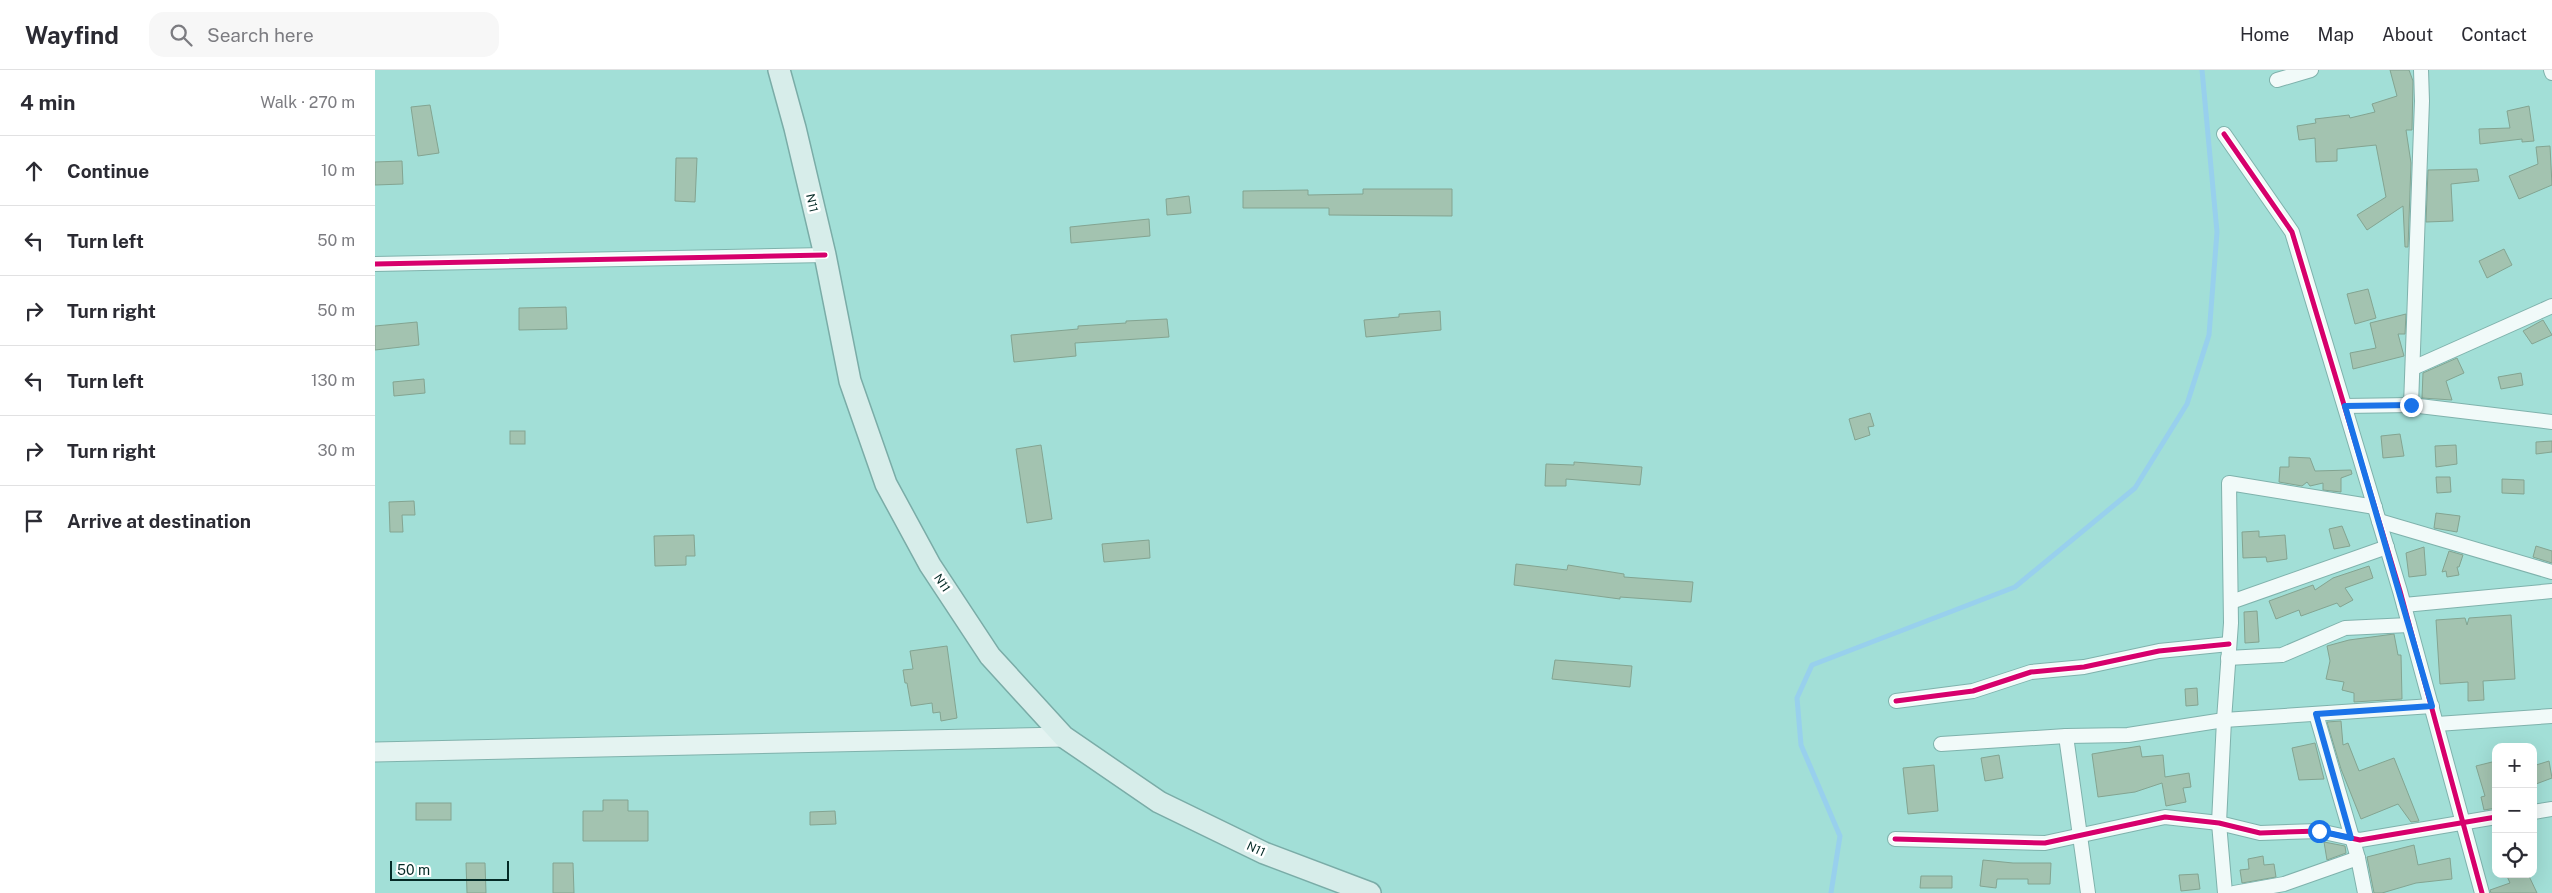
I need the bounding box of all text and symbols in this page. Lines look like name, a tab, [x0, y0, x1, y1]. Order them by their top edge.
search box	[149, 12, 499, 57]
text: Wayfind	[25, 21, 119, 49]
icon: search	[167, 21, 195, 49]
text: Search here	[207, 24, 314, 46]
text: Home	[2240, 24, 2290, 45]
text: Map	[2318, 24, 2354, 45]
text: About	[2382, 24, 2433, 45]
text: Contact	[2461, 24, 2527, 45]
text: 4 min	[20, 90, 75, 115]
text: Walk · 270 m	[260, 93, 355, 112]
icon: ahead	[20, 157, 48, 185]
text: Continue	[67, 160, 149, 182]
text: 10 m	[321, 161, 355, 180]
street label: N11	[803, 192, 821, 214]
icon: left	[20, 227, 48, 255]
text: Turn left	[67, 230, 144, 252]
text: 50 m	[317, 231, 355, 250]
icon: right	[20, 297, 48, 325]
text: Turn right	[67, 300, 156, 322]
text: 50 m	[317, 301, 355, 320]
icon: left	[20, 367, 48, 395]
text: Turn left	[67, 370, 144, 392]
text: 130 m	[311, 371, 355, 390]
route end	[2400, 394, 2423, 417]
icon: right	[20, 437, 48, 465]
text: Turn right	[67, 440, 156, 462]
text: 30 m	[318, 441, 355, 460]
icon: arrive	[20, 507, 48, 535]
text: Arrive at destination	[67, 510, 251, 532]
street label: N11	[931, 571, 953, 595]
map controls	[2492, 743, 2537, 878]
button: +	[2492, 743, 2537, 788]
button: −	[2492, 788, 2537, 833]
route start	[2308, 820, 2331, 843]
button: locate	[2492, 833, 2537, 878]
street label: N11	[1245, 839, 1267, 859]
scale bar	[390, 858, 509, 881]
text: 50 m	[397, 862, 430, 878]

